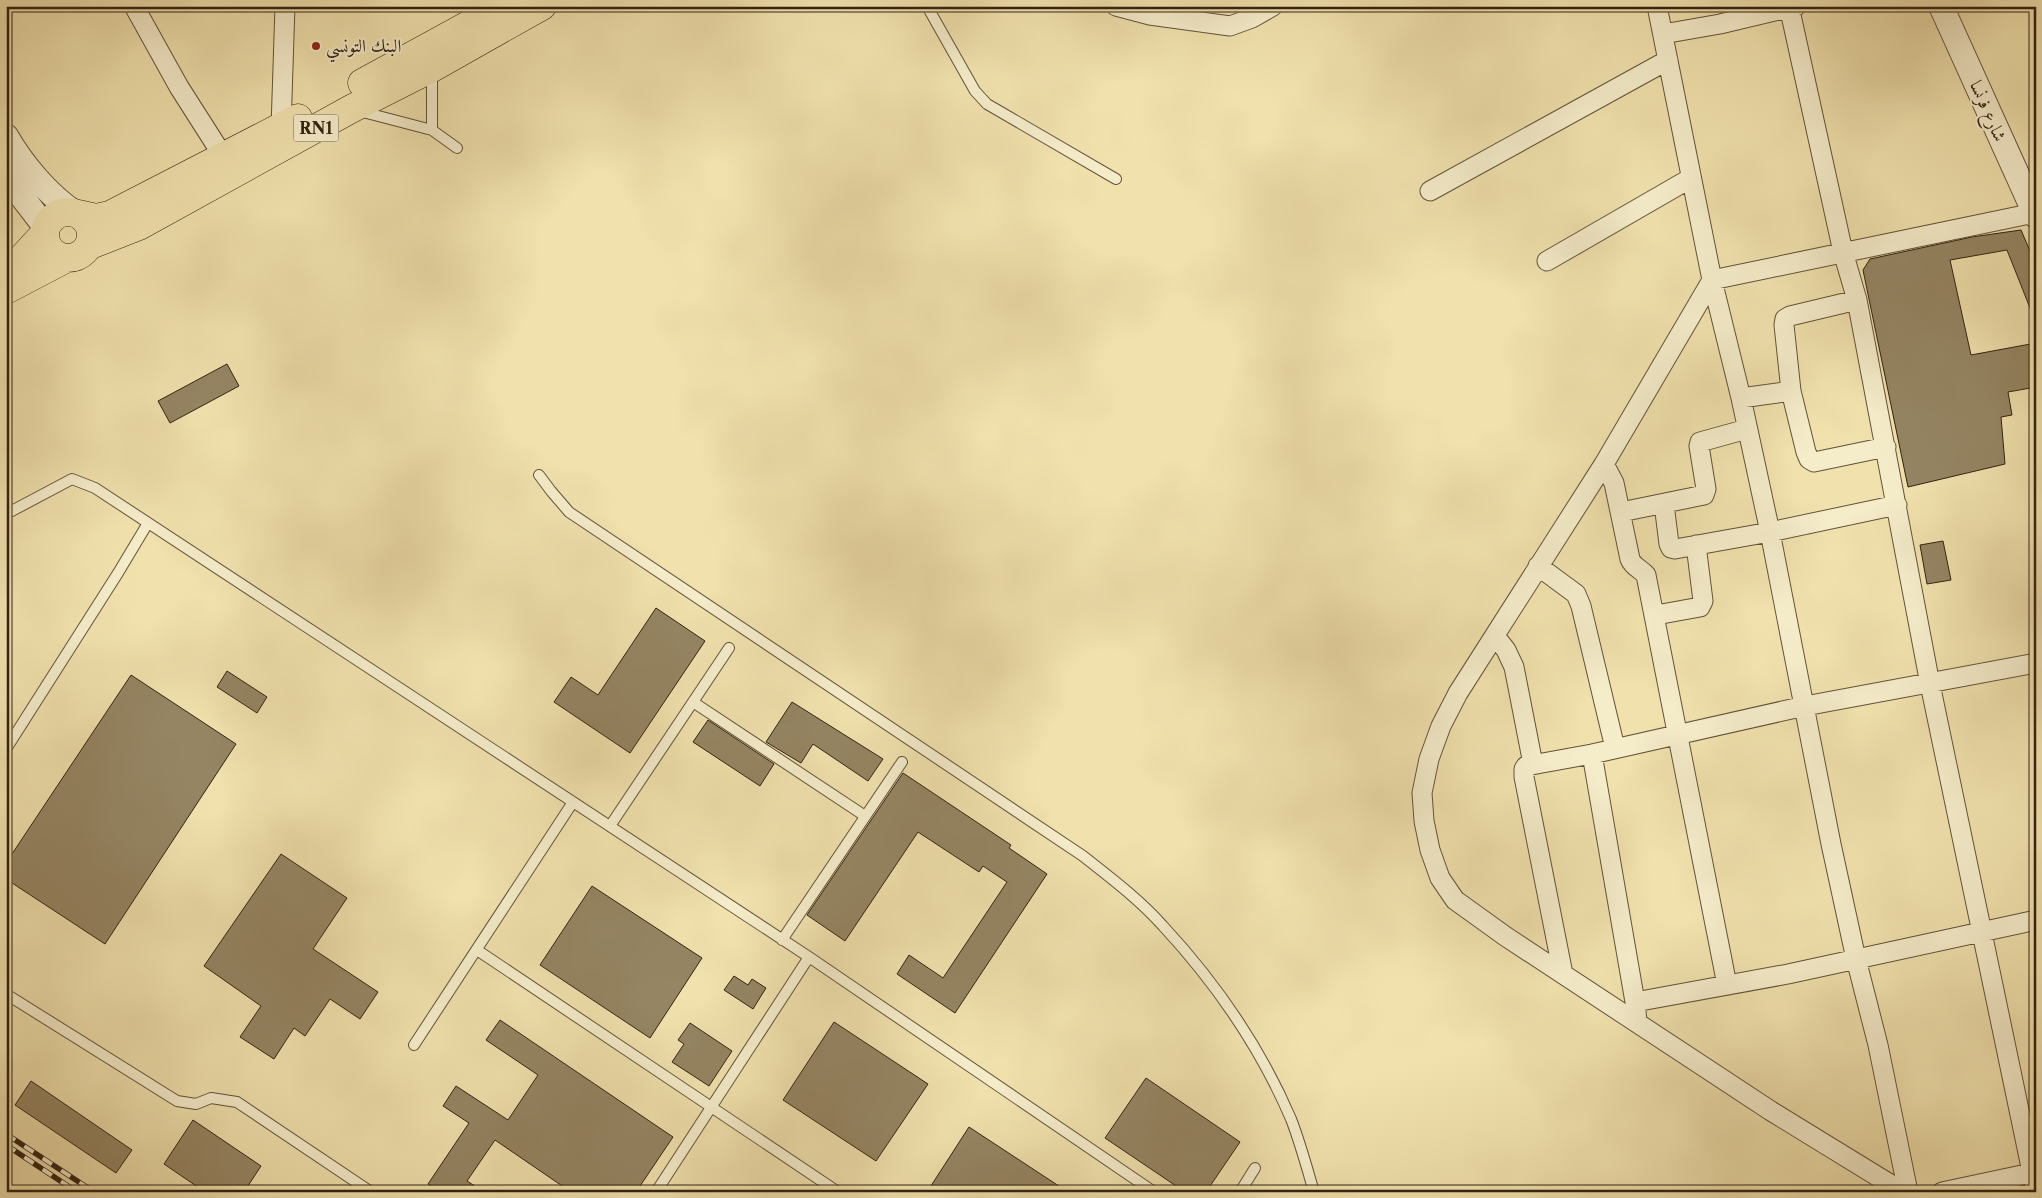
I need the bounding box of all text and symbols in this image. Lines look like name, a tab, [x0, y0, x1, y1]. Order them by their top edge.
place label: البنك التونسي	[326, 35, 402, 63]
marker: البنك التونسي	[310, 40, 322, 52]
street label: شارع فرنسا	[1961, 77, 2011, 147]
road number: RN1	[294, 115, 338, 142]

